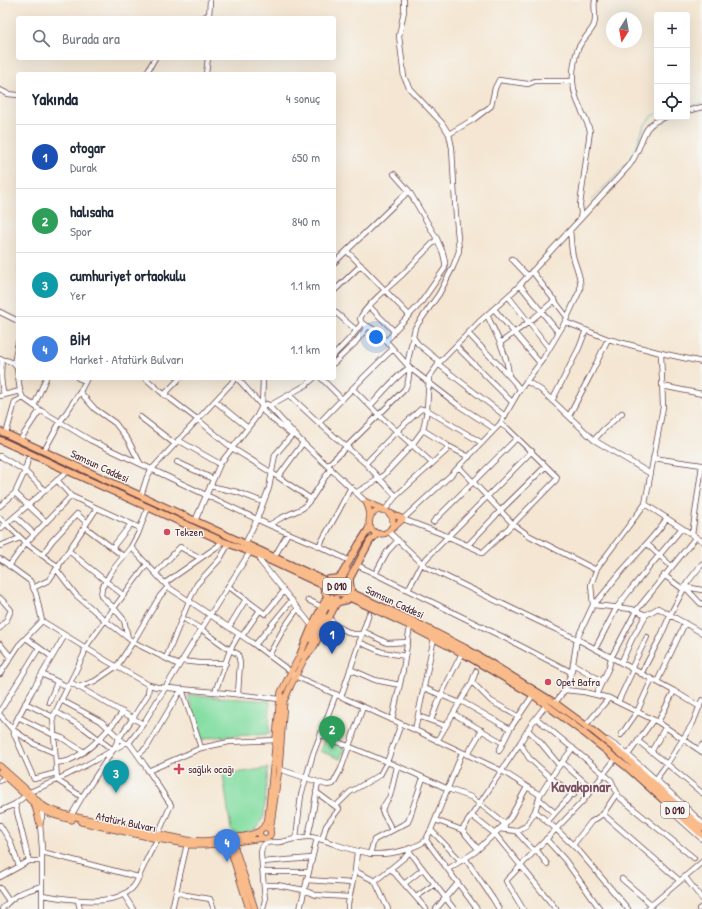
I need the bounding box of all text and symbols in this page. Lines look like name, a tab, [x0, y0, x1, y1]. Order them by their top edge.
north arrow	[606, 12, 642, 48]
map controls	[654, 12, 690, 120]
button: +	[654, 12, 690, 48]
search box	[16, 16, 336, 60]
icon: search	[30, 27, 52, 49]
text: Burada ara	[62, 28, 120, 49]
button: −	[654, 48, 690, 84]
button: locate	[654, 84, 690, 120]
text: Yakında	[32, 87, 78, 110]
text: 4 sonuç	[286, 89, 320, 107]
text: otogar	[70, 137, 106, 158]
text: 1	[43, 148, 47, 166]
text: 650 m	[292, 148, 320, 166]
text: Durak	[70, 158, 97, 176]
text: halısaha	[70, 201, 113, 222]
text: 2	[42, 212, 48, 230]
text: 840 m	[292, 212, 320, 230]
text: Spor	[70, 222, 92, 240]
text: cumhuriyet ortaokulu	[70, 265, 186, 286]
text: 3	[42, 276, 48, 294]
text: 1.1 km	[291, 276, 320, 294]
text: Yer	[70, 286, 86, 304]
your location	[366, 327, 386, 347]
text: BİM	[70, 329, 90, 350]
text: 4	[43, 340, 47, 358]
text: 1.1 km	[291, 340, 320, 358]
text: Market · Atatürk Bulvarı	[70, 350, 184, 368]
street label: Samsun Caddesi	[69, 446, 131, 486]
place label: Tekzen	[175, 525, 203, 539]
marker: Tekzen	[162, 527, 172, 537]
road number: D 010	[323, 578, 351, 594]
street label: Samsun Caddesi	[364, 582, 426, 622]
pin: 1	[319, 621, 345, 654]
place label: Opet Bafra	[556, 675, 601, 689]
marker: Opet Bafra	[543, 677, 553, 687]
pin: 2	[319, 716, 345, 749]
pin: 3	[103, 760, 129, 793]
place label: sağlık ocağı	[188, 762, 234, 776]
marker: sağlık ocağı	[173, 763, 185, 775]
district label: Kavakpınar	[551, 776, 611, 798]
road number: D 010	[661, 802, 689, 818]
street label: Atatürk Bulvarı	[95, 809, 157, 835]
pin: 4	[214, 829, 240, 862]

